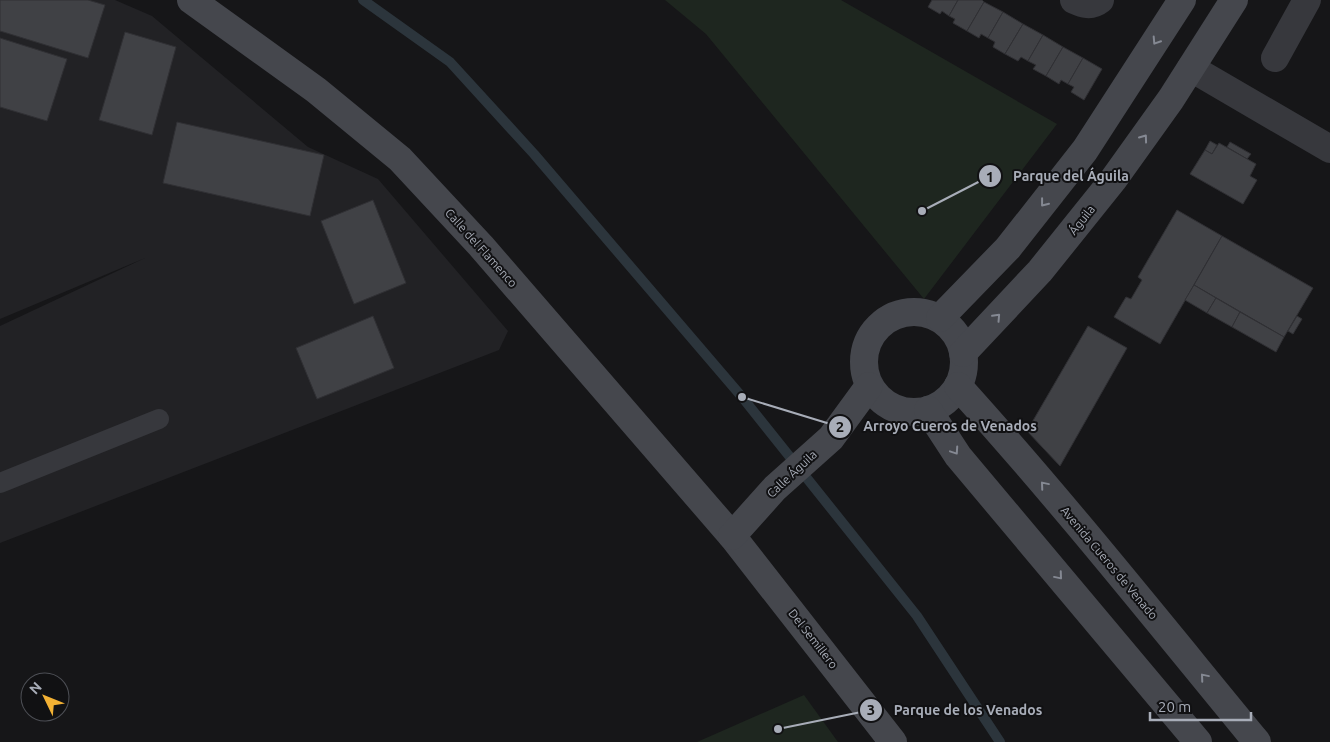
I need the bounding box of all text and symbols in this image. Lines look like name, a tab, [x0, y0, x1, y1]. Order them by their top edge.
one-way arrow	[1153, 35, 1162, 45]
one-way arrow	[1138, 134, 1147, 144]
callout: Parque del Águila	[978, 162, 1139, 191]
text: Parque del Águila	[1013, 167, 1129, 184]
text: 1	[986, 168, 994, 185]
one-way arrow	[1041, 197, 1049, 206]
street label: Águila	[1066, 202, 1097, 237]
street label: Calle del Flamenco	[443, 206, 520, 289]
one-way arrow	[991, 314, 1000, 323]
callout: Arroyo Cueros de Venados	[828, 412, 1047, 441]
text: 2	[836, 418, 844, 435]
text: Arroyo Cueros de Venados	[863, 418, 1037, 434]
one-way arrow	[949, 445, 958, 455]
street label: Calle Águila	[764, 447, 819, 500]
one-way arrow	[1041, 482, 1050, 491]
street label: Avenida Cueros de Venado	[1058, 504, 1160, 622]
one-way arrow	[1053, 570, 1061, 579]
street label: Del Semillero	[786, 606, 841, 671]
north arrow	[20, 672, 70, 722]
one-way arrow	[1200, 674, 1209, 683]
text: N	[26, 679, 45, 697]
scale bar	[1150, 690, 1251, 722]
callout: Parque de los Venados	[858, 695, 1052, 724]
text: 20 m	[1158, 698, 1191, 715]
text: 3	[867, 701, 875, 718]
text: Parque de los Venados	[894, 702, 1043, 718]

